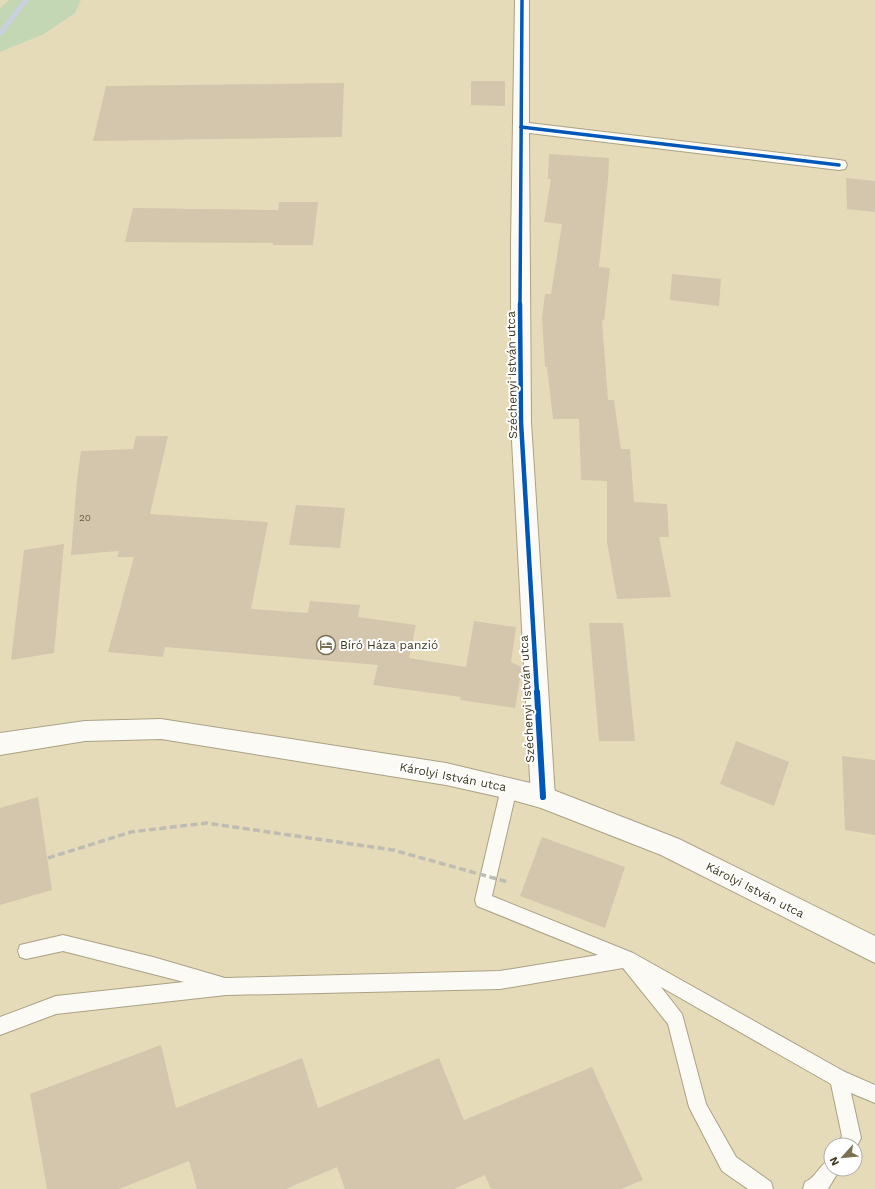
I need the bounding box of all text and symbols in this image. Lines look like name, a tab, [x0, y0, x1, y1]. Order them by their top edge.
street label: Széchenyi István utca	[504, 311, 520, 439]
house number: 20	[79, 512, 91, 523]
hotel icon: Bíró Háza panzió	[315, 634, 337, 656]
street label: Széchenyi István utca	[517, 635, 537, 763]
place label: Bíró Háza panzió	[340, 638, 438, 652]
street label: Károlyi István utca	[398, 760, 508, 794]
street label: Károlyi István utca	[704, 859, 807, 921]
north arrow	[823, 1137, 863, 1177]
text: N	[827, 1155, 842, 1168]

